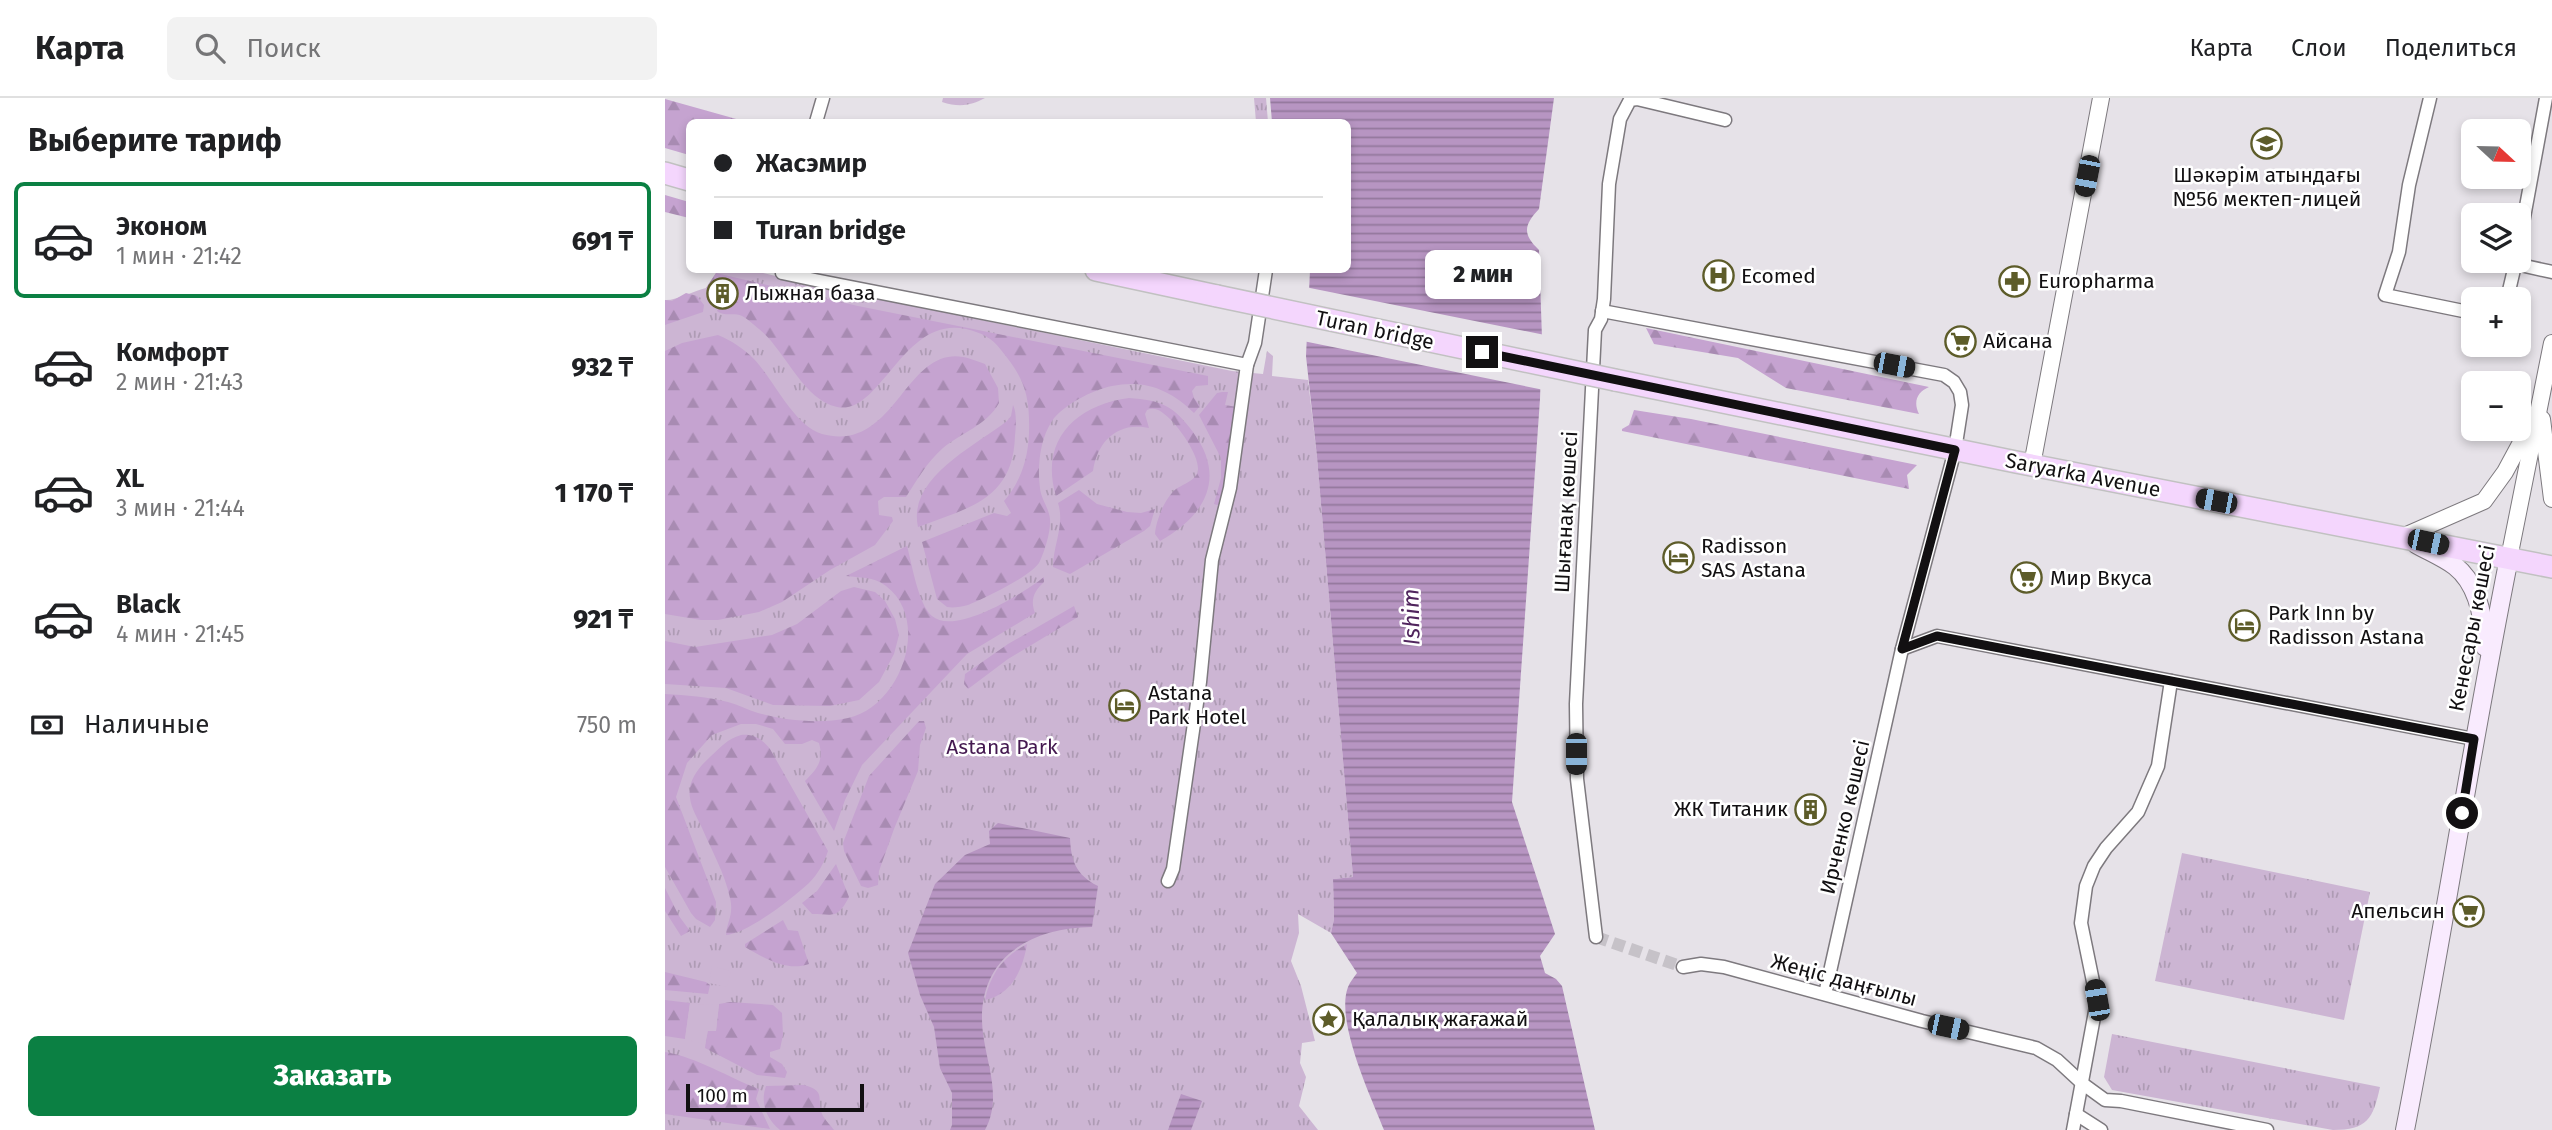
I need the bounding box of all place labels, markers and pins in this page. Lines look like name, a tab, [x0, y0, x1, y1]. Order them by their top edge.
school or university icon: Шәкәрім атындағы №56 мектеп-лицей	[2250, 126, 2284, 160]
place label: Шәкәрім атындағы №56 мектеп-лицей	[2173, 162, 2361, 212]
hospital icon: Ecomed	[1701, 259, 1735, 293]
place label: Ecomed	[1741, 263, 1816, 289]
pharmacy icon: Europharma	[1998, 264, 2032, 298]
place label: Europharma	[2038, 268, 2155, 294]
building icon: Лыжная база	[705, 276, 739, 310]
place label: Лыжная база	[745, 280, 875, 306]
supermarket icon: Айсана	[1943, 324, 1977, 358]
place label: Айсана	[1983, 328, 2053, 354]
place label: Radisson SAS Astana	[1701, 533, 1806, 583]
hotel icon: Radisson SAS Astana	[1661, 541, 1695, 575]
supermarket icon: Мир Вкуса	[2010, 561, 2044, 595]
place label: Мир Вкуса	[2050, 565, 2152, 591]
place label: Park Inn by Radisson Astana	[2268, 600, 2424, 650]
hotel icon: Park Inn by Radisson Astana	[2228, 608, 2262, 642]
place label: Astana Park Hotel	[1148, 680, 1246, 730]
hotel icon: Astana Park Hotel	[1108, 688, 1142, 722]
building icon: ЖК Титаник	[1794, 792, 1828, 826]
place label: ЖК Титаник	[1674, 796, 1788, 822]
supermarket icon: Апельсин	[2451, 894, 2485, 928]
place label: Апельсин	[2351, 898, 2445, 924]
place icon: Қалалық жағажай	[1312, 1002, 1346, 1036]
place label: Қалалық жағажай	[1352, 1006, 1528, 1032]

